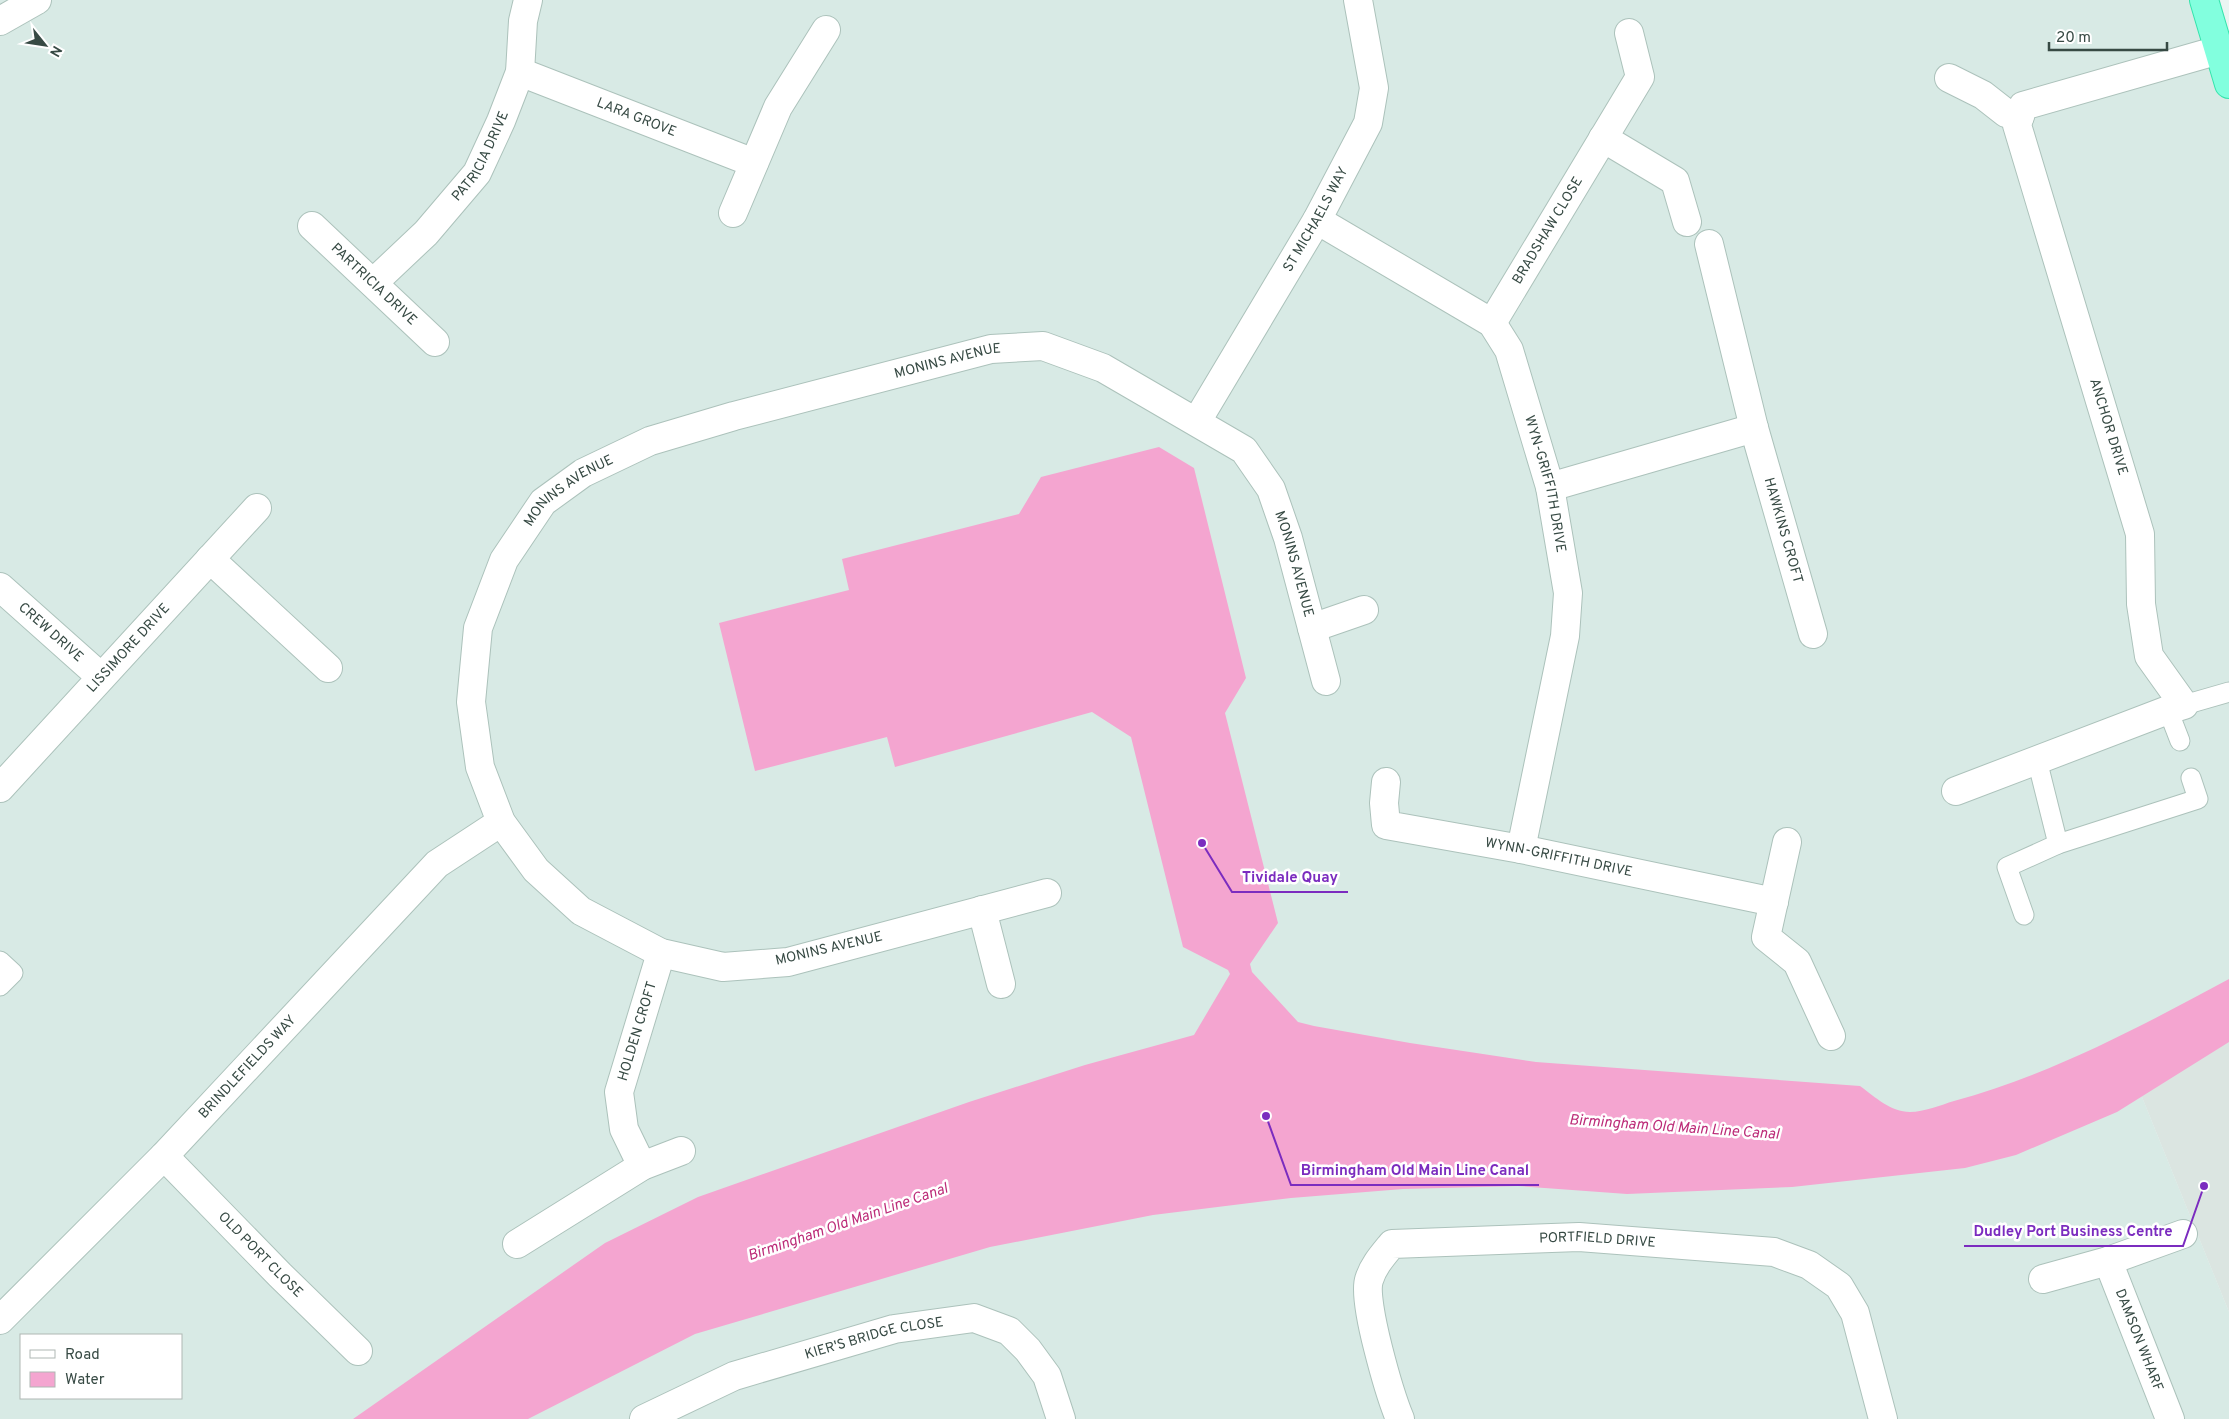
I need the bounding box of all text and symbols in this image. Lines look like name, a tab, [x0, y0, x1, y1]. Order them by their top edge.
north arrow	[20, 20, 70, 70]
scale bar	[2049, 20, 2166, 52]
text: 20 m	[2056, 29, 2091, 48]
text: N	[45, 42, 65, 59]
street label: LARA GROVE	[594, 94, 679, 140]
street label: PATRICIA DRIVE	[448, 109, 513, 205]
street label: ST MICHAELS WAY	[1279, 164, 1352, 275]
street label: BRADSHAW CLOSE	[1509, 174, 1586, 287]
street label: PARTRICIA DRIVE	[327, 240, 420, 329]
street label: MONINS AVENUE	[892, 340, 1001, 382]
street label: ANCHOR DRIVE	[2085, 376, 2131, 478]
street label: WYN-GRIFFITH DRIVE	[1521, 414, 1569, 554]
street label: MONINS AVENUE	[520, 451, 616, 530]
street label: HAWKINS CROFT	[1760, 476, 1807, 585]
street label: MONINS AVENUE	[1271, 509, 1317, 619]
street label: CREW DRIVE	[15, 599, 87, 666]
street label: LISSIMORE DRIVE	[83, 600, 174, 696]
street label: WYNN-GRIFFITH DRIVE	[1484, 834, 1634, 881]
callout: Tividale Quay	[1232, 862, 1348, 892]
text: Tividale Quay	[1242, 869, 1338, 888]
street label: MONINS AVENUE	[774, 928, 884, 970]
street label: HOLDEN CROFT	[614, 979, 660, 1083]
street label: BRINDLEFIELDS WAY	[195, 1012, 300, 1122]
water label: Birmingham Old Main Line Canal	[1568, 1111, 1781, 1145]
callout: Birmingham Old Main Line Canal	[1291, 1155, 1539, 1185]
text: Birmingham Old Main Line Canal	[1301, 1162, 1529, 1181]
water label: Birmingham Old Main Line Canal	[745, 1179, 952, 1266]
street label: OLD PORT CLOSE	[215, 1208, 306, 1301]
callout: Dudley Port Business Centre	[1964, 1216, 2183, 1246]
text: Dudley Port Business Centre	[1973, 1223, 2173, 1242]
street label: PORTFIELD DRIVE	[1539, 1228, 1656, 1251]
street label: DAMSON WHARF	[2111, 1287, 2167, 1394]
street label: KIER'S BRIDGE CLOSE	[803, 1314, 944, 1363]
legend	[20, 1334, 182, 1399]
text: Road	[65, 1346, 100, 1365]
text: Water	[65, 1371, 105, 1390]

